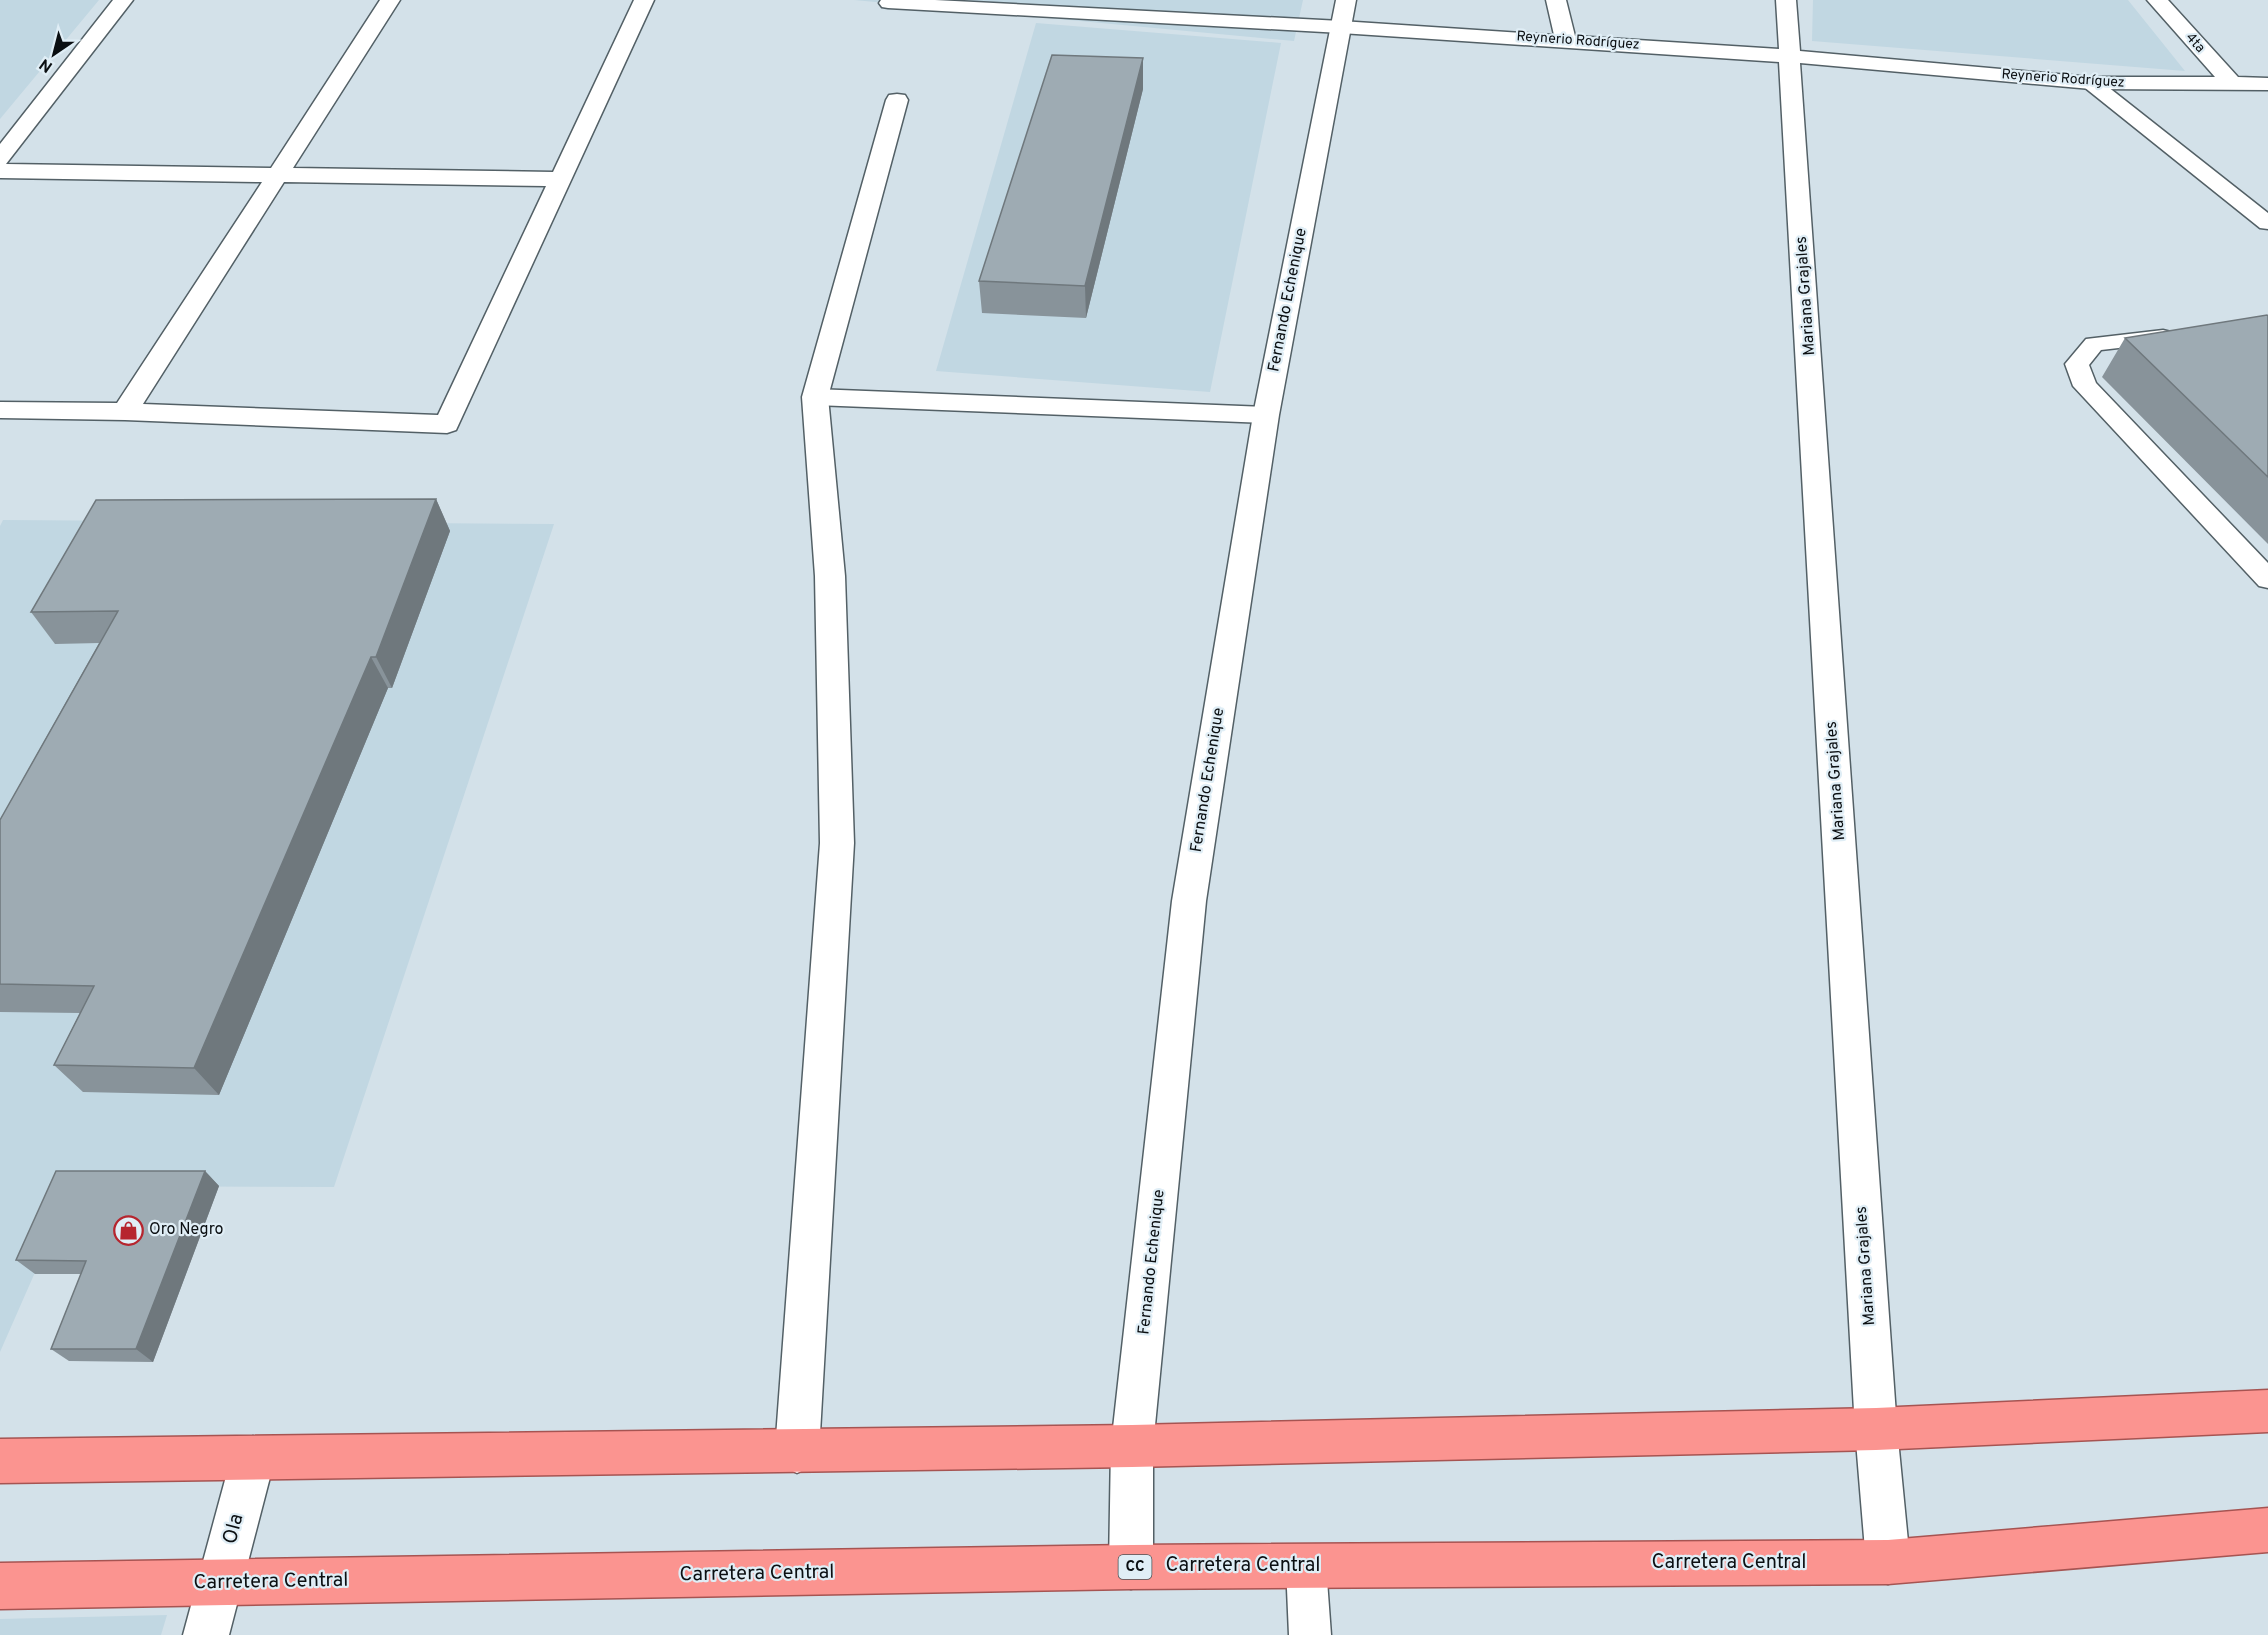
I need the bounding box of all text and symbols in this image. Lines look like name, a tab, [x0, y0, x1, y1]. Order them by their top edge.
north arrow	[24, 24, 84, 84]
street label: Reynerio Rodríguez	[1516, 28, 1640, 54]
street label: 4ta	[2182, 29, 2208, 57]
text: N	[36, 53, 57, 76]
street label: Reynerio Rodríguez	[2001, 66, 2125, 92]
street label: Fernando Echenique	[1264, 226, 1312, 374]
street label: Mariana Grajales	[1792, 236, 1820, 356]
street label: Fernando Echenique	[1187, 706, 1229, 854]
street label: Mariana Grajales	[1822, 721, 1850, 841]
street label: Fernando Echenique	[1134, 1188, 1170, 1336]
street label: Mariana Grajales	[1852, 1206, 1880, 1326]
shop icon: Oro Negro	[112, 1214, 144, 1246]
place label: Oro Negro	[149, 1220, 223, 1240]
street label: Ola	[218, 1511, 250, 1547]
street label: Carretera Central	[1651, 1550, 1807, 1576]
street label: Carretera Central	[1165, 1553, 1321, 1579]
road number: CC	[1118, 1555, 1152, 1579]
street label: Carretera Central	[679, 1560, 835, 1588]
street label: Carretera Central	[193, 1568, 349, 1596]

